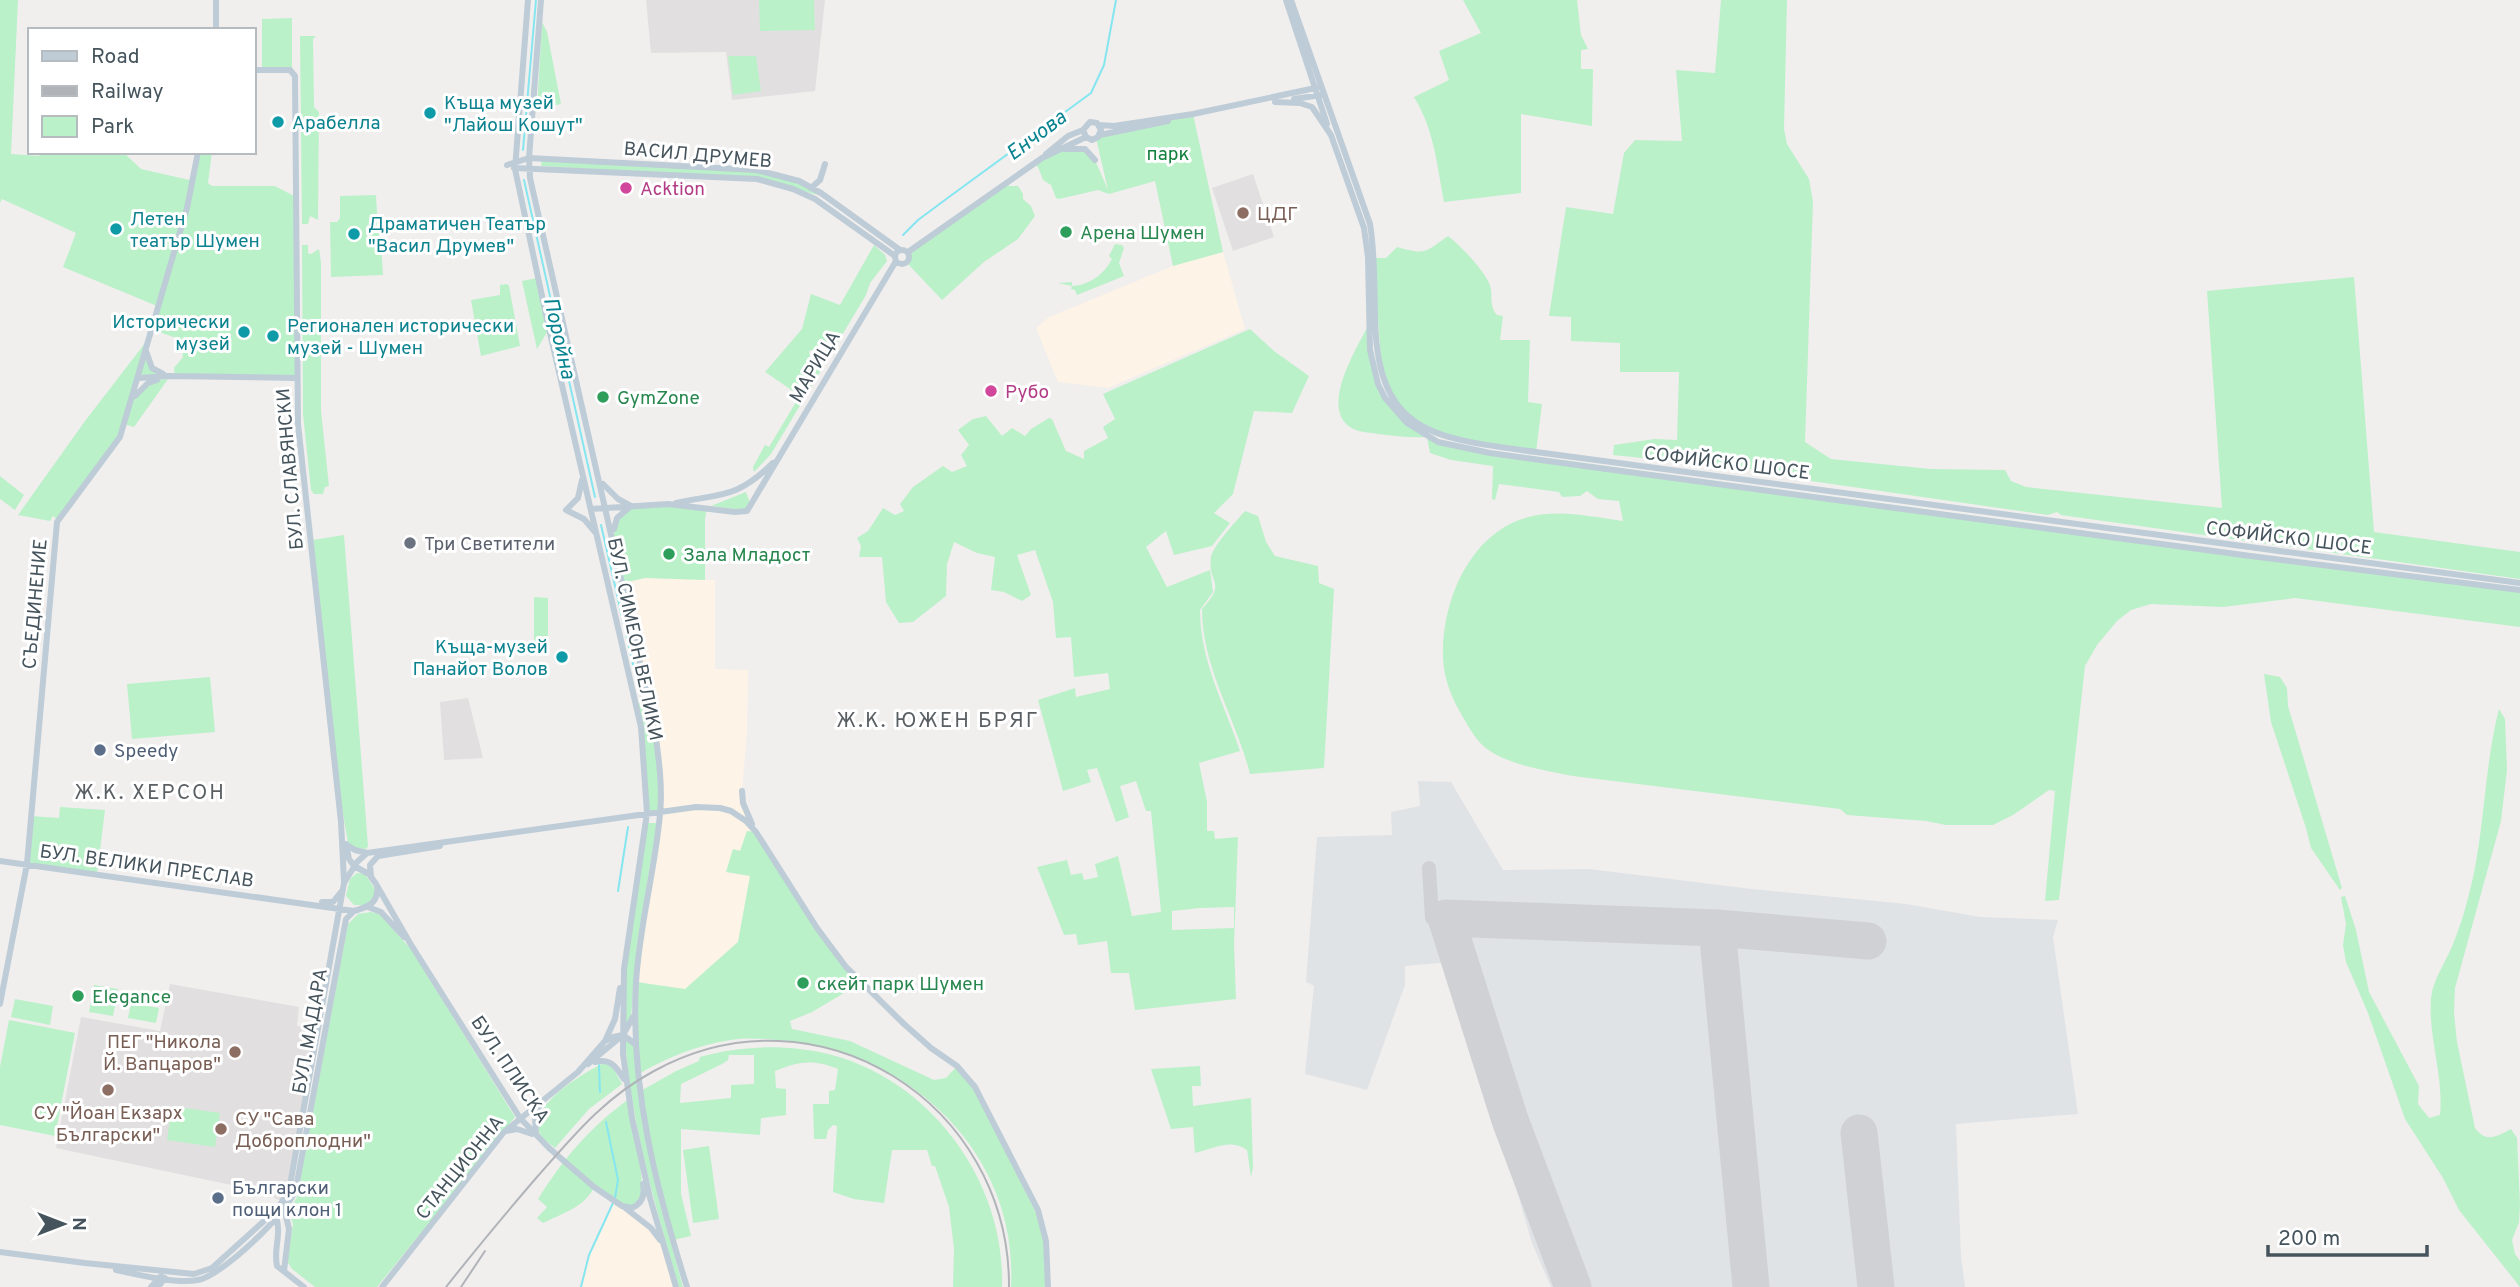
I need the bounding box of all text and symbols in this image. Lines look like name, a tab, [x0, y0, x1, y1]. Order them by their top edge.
legend	[28, 28, 256, 154]
text: Road	[91, 44, 140, 71]
text: Railway	[91, 79, 164, 106]
place label: Къща музей "Лайош Кошут"	[444, 92, 583, 138]
marker: Къща музей "Лайош Кошут"	[422, 105, 438, 121]
water label: Енчова	[1001, 105, 1073, 168]
place label: Арабелла	[292, 112, 381, 136]
text: Park	[91, 114, 134, 141]
marker: Арабелла	[270, 114, 286, 130]
street label: ВАСИЛ ДРУМЕВ	[623, 138, 773, 174]
park label: парк	[1147, 143, 1190, 167]
place label: Acktion	[640, 178, 705, 202]
marker: Acktion	[618, 180, 634, 196]
place label: ЦДГ	[1257, 203, 1298, 227]
marker: ЦДГ	[1235, 205, 1251, 221]
place label: Летен театър Шумен	[130, 208, 260, 254]
place label: Драматичен Театър "Васил Друмев"	[368, 213, 546, 259]
marker: Летен театър Шумен	[108, 221, 124, 237]
place label: Арена Шумен	[1080, 222, 1205, 246]
marker: Арена Шумен	[1058, 224, 1074, 240]
marker: Драматичен Театър "Васил Друмев"	[346, 226, 362, 242]
water label: Поройна	[536, 295, 581, 382]
place label: Исторически музей	[112, 311, 230, 357]
place label: Регионален исторически музей - Шумен	[287, 315, 514, 361]
marker: Исторически музей	[236, 324, 252, 340]
street label: МАРИЦА	[785, 327, 847, 407]
marker: Регионален исторически музей - Шумен	[265, 328, 281, 344]
place label: Рубо	[1005, 381, 1049, 405]
marker: Рубо	[983, 383, 999, 399]
street label: БУЛ. СЛАВЯНСКИ	[272, 387, 310, 551]
place label: GymZone	[617, 387, 700, 411]
marker: GymZone	[595, 389, 611, 405]
street label: СОФИЙСКО ШОСЕ	[1642, 441, 1811, 486]
street label: СОФИЙСКО ШОСЕ	[2204, 516, 2373, 561]
place label: Три Светители	[424, 533, 555, 557]
marker: Три Светители	[402, 535, 418, 551]
street label: БУЛ. СИМЕОН ВЕЛИКИ	[601, 536, 667, 743]
street label: СЪЕДИНЕНИЕ	[18, 538, 54, 670]
place label: Зала Младост	[683, 544, 811, 568]
marker: Зала Младост	[661, 546, 677, 562]
place label: Къща-музей Панайот Волов	[413, 636, 548, 682]
marker: Къща-музей Панайот Волов	[554, 649, 570, 665]
district label: Ж.К. ЮЖЕН БРЯГ	[836, 708, 1040, 735]
place label: Speedy	[114, 740, 178, 764]
marker: Speedy	[92, 742, 108, 758]
district label: Ж.К. ХЕРСОН	[74, 780, 226, 807]
street label: БУЛ. ВЕЛИКИ ПРЕСЛАВ	[38, 840, 255, 894]
street label: БУЛ. МАДАРА	[288, 967, 334, 1096]
place label: скейт парк Шумен	[817, 973, 984, 997]
marker: скейт парк Шумен	[795, 975, 811, 991]
place label: Elegance	[92, 986, 171, 1010]
marker: Elegance	[70, 988, 86, 1004]
street label: БУЛ. ПЛИСКА	[465, 1012, 554, 1128]
place label: ПЕГ "Никола Й. Вапцаров"	[103, 1031, 221, 1077]
marker: ПЕГ "Никола Й. Вапцаров"	[227, 1044, 243, 1060]
marker: СУ "Йоан Екзарх Български"	[100, 1082, 116, 1098]
place label: СУ "Йоан Екзарх Български"	[33, 1101, 183, 1148]
place label: СУ "Сава Доброплодни"	[235, 1108, 371, 1154]
street label: СТАНЦИОННА	[411, 1111, 510, 1225]
marker: СУ "Сава Доброплодни"	[213, 1121, 229, 1137]
place label: Български пощи клон 1	[232, 1177, 342, 1223]
north arrow	[28, 1189, 98, 1259]
marker: Български пощи клон 1	[210, 1190, 226, 1206]
scale bar	[2268, 1214, 2427, 1258]
text: N	[66, 1217, 90, 1231]
text: 200 m	[2278, 1226, 2340, 1253]

